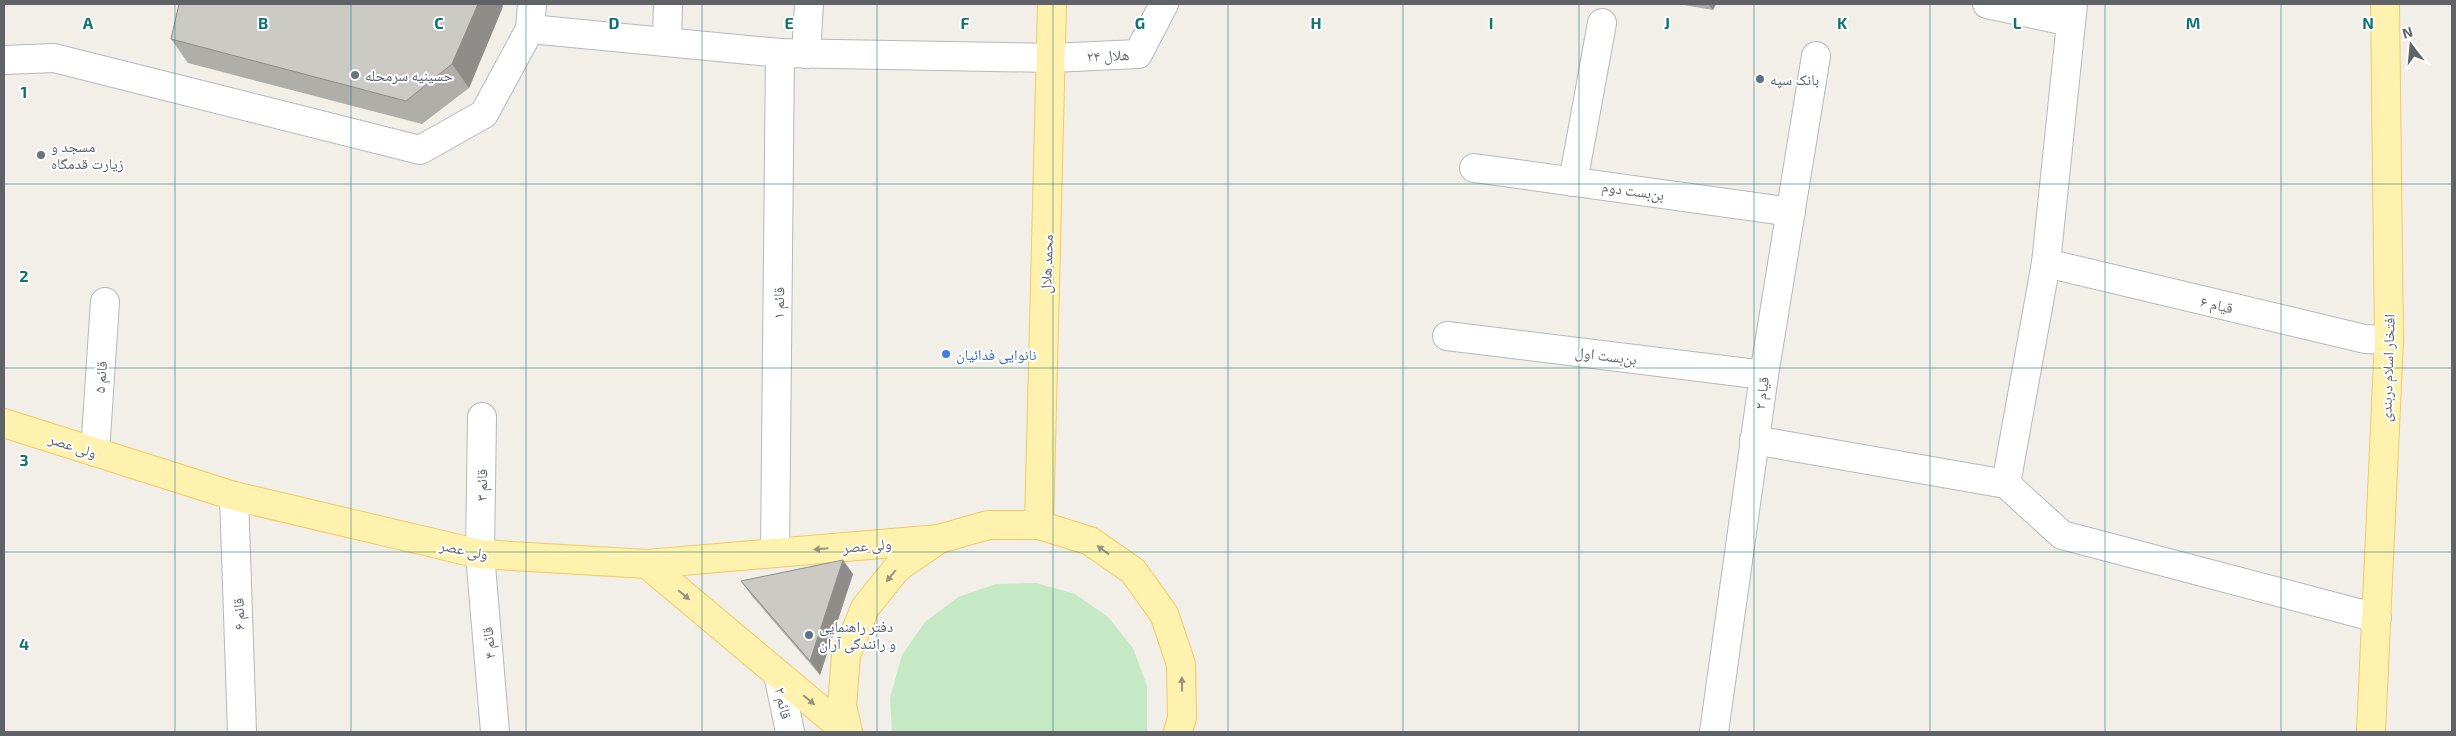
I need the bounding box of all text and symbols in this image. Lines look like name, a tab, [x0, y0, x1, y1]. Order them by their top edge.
text: A	[83, 13, 94, 32]
text: B	[258, 13, 268, 32]
text: C	[434, 13, 444, 32]
text: D	[609, 13, 620, 32]
text: E	[784, 13, 794, 32]
text: F	[961, 13, 970, 32]
text: G	[1135, 13, 1145, 32]
text: H	[1310, 13, 1322, 32]
text: I	[1489, 13, 1493, 32]
text: J	[1664, 13, 1670, 32]
text: K	[1837, 13, 1848, 32]
text: L	[2013, 13, 2022, 32]
text: M	[2186, 13, 2200, 32]
text: N	[2362, 13, 2374, 32]
north arrow	[2386, 20, 2436, 70]
text: N	[2400, 22, 2414, 42]
street label: هلال ۲۴	[1086, 45, 1130, 67]
place label: حسینیه سرمحله	[365, 66, 453, 85]
marker: حسینیه سرمحله	[349, 69, 361, 81]
place label: بانک سپه	[1770, 70, 1819, 89]
marker: بانک سپه	[1754, 73, 1766, 85]
text: 1	[21, 82, 27, 101]
place label: مسجد و زیارت قدمگاه	[51, 137, 124, 173]
marker: مسجد و زیارت قدمگاه	[35, 149, 47, 161]
street label: بن‌بست دوم	[1600, 177, 1666, 205]
street label: محمد هلال	[1036, 234, 1058, 294]
text: 2	[19, 266, 29, 285]
street label: قائم ۱	[769, 287, 789, 319]
street label: قیام ۶	[2198, 292, 2235, 318]
street label: افتخار اسلام دربندی	[2376, 314, 2400, 423]
street label: بن‌بست اول	[1574, 342, 1638, 370]
place label: نانوایی فدائیان	[956, 345, 1037, 365]
marker: نانوایی فدائیان	[940, 348, 952, 360]
street label: قائم ۵	[90, 360, 112, 394]
street label: قیام ۲	[1750, 375, 1774, 411]
street label: ولی عصر	[45, 429, 99, 463]
text: 3	[19, 450, 29, 469]
street label: قائم ۳	[472, 469, 492, 501]
street label: ولی عصر	[841, 534, 892, 558]
street label: ولی عصر	[437, 535, 490, 564]
one-way arrow	[1096, 545, 1110, 555]
one-way arrow	[813, 546, 829, 554]
one-way arrow	[885, 569, 896, 582]
one-way arrow	[678, 589, 690, 601]
street label: قائم ۶	[228, 598, 250, 630]
place label: دفتر راهنمایی و رانندگی آران	[819, 617, 896, 654]
street label: قائم ۴	[478, 626, 500, 660]
marker: دفتر راهنمایی و رانندگی آران	[803, 629, 815, 641]
text: 4	[19, 634, 29, 653]
one-way arrow	[1178, 676, 1186, 692]
street label: قائم ۲	[770, 685, 796, 721]
one-way arrow	[802, 694, 815, 705]

